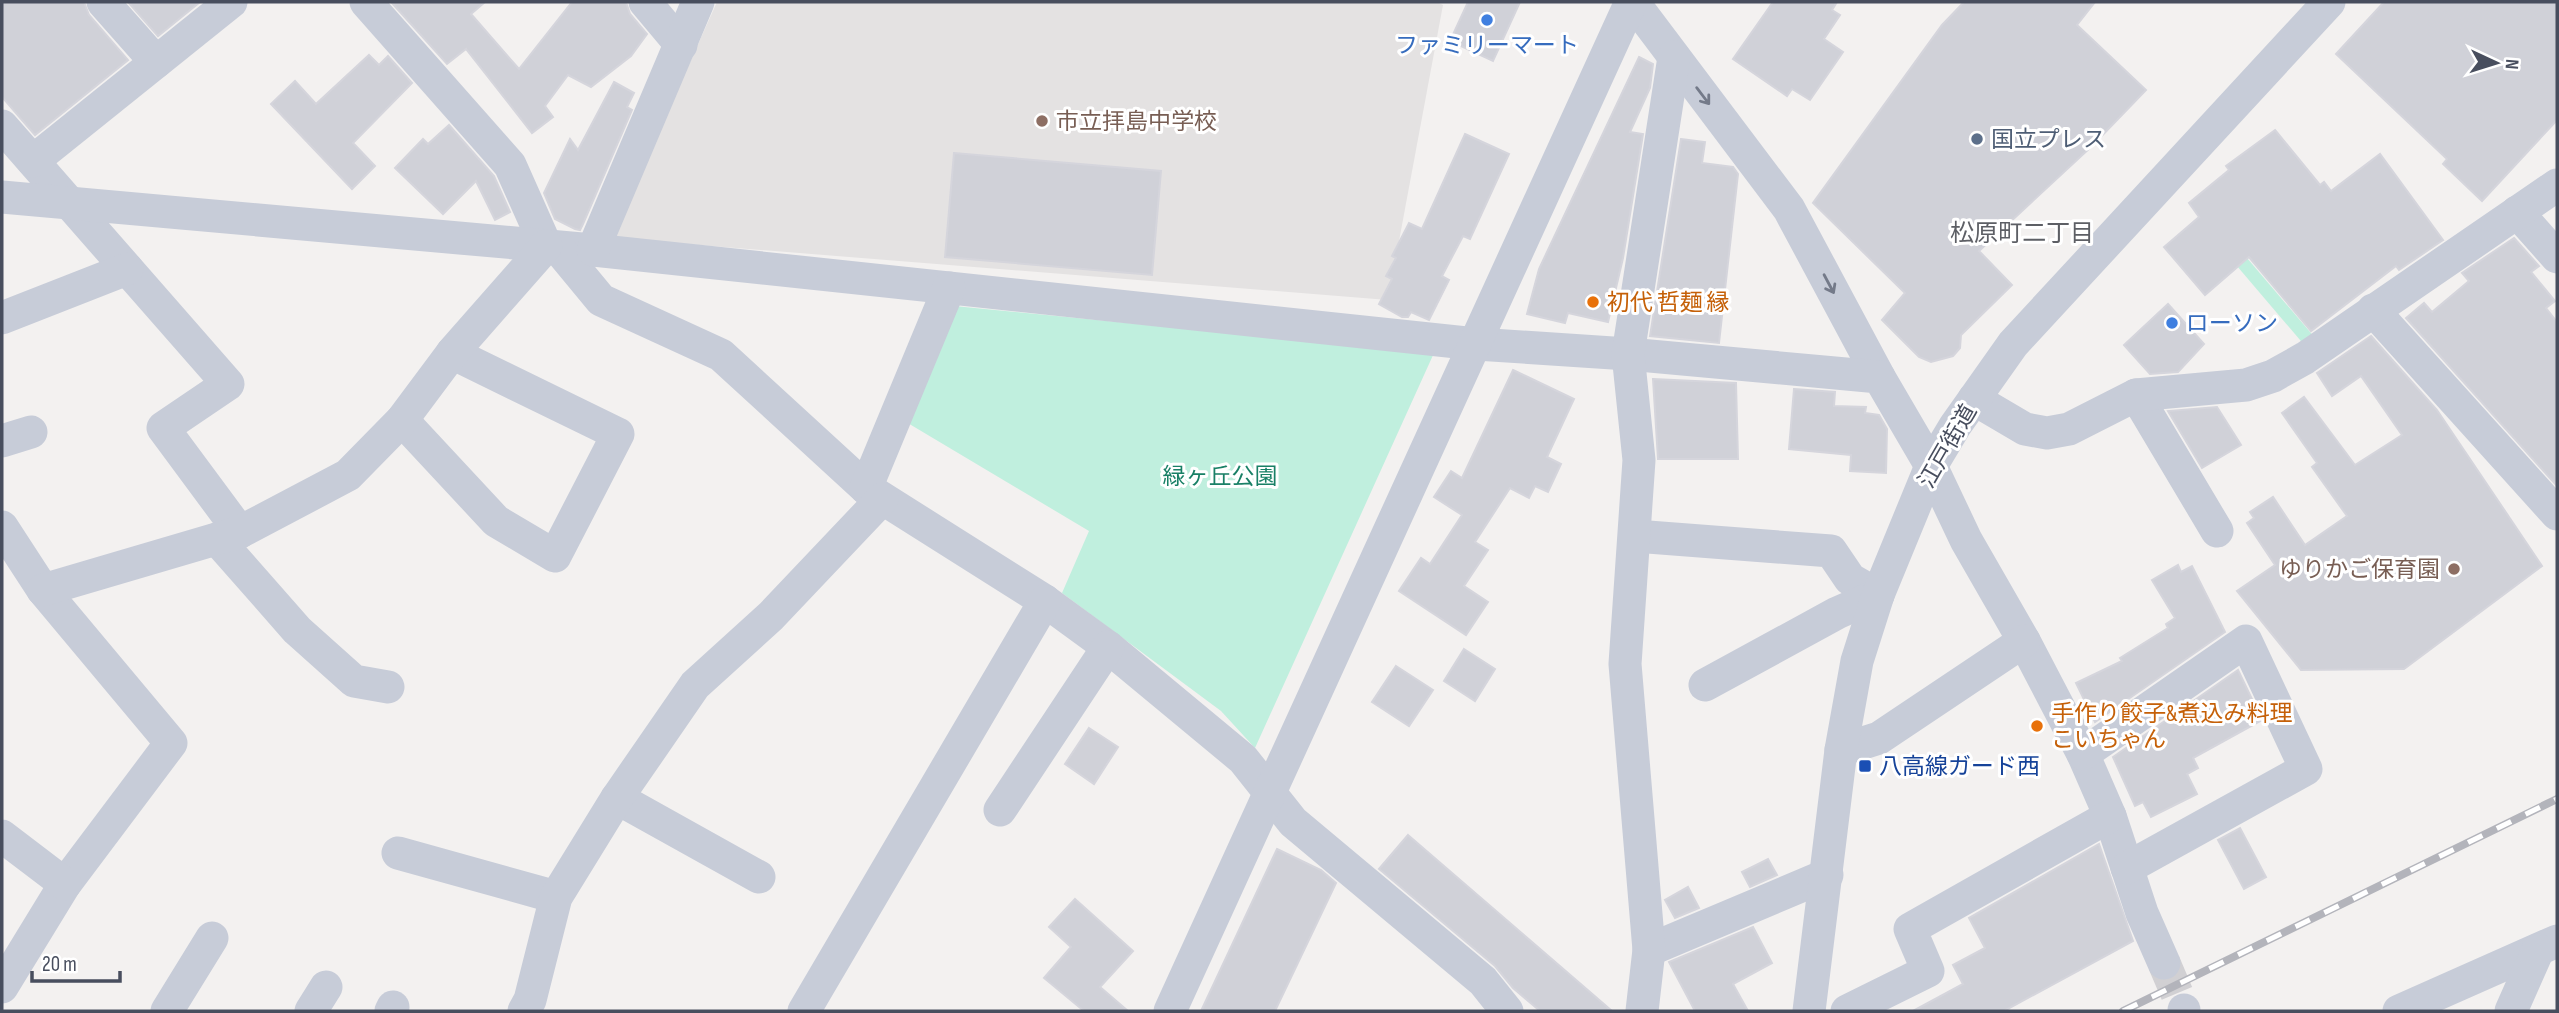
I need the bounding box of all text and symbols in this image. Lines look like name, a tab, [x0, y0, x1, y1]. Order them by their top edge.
marker: ファミリーマート	[1479, 12, 1495, 28]
north arrow	[2461, 28, 2531, 98]
place label: ファミリーマート	[1395, 32, 1579, 60]
text: N	[2500, 58, 2523, 70]
one-way arrow	[1696, 86, 1711, 104]
place label: 市立拝島中学校	[1056, 108, 1217, 136]
marker: 市立拝島中学校	[1034, 113, 1050, 129]
place label: 国立プレス	[1991, 126, 2106, 154]
marker: 国立プレス	[1969, 131, 1985, 147]
district label: 松原町二丁目	[1950, 219, 2094, 248]
one-way arrow	[1822, 274, 1836, 294]
place label: 初代 哲麺 縁	[1607, 289, 1729, 317]
marker: 初代 哲麺 縁	[1585, 294, 1601, 310]
place label: ローソン	[2186, 310, 2278, 338]
marker: ローソン	[2164, 315, 2180, 331]
street label: 江戸街道	[1913, 400, 1983, 493]
park label: 緑ヶ丘公園	[1163, 463, 1278, 491]
place label: ゆりかご保育園	[2279, 556, 2440, 584]
marker: ゆりかご保育園	[2446, 561, 2462, 577]
place label: 手作り餃子&煮込み料理 こいちゃん	[2051, 700, 2293, 754]
marker: 手作り餃子&煮込み料理 こいちゃん	[2029, 718, 2045, 734]
place label: 八高線ガード西	[1879, 753, 2040, 781]
marker: 八高線ガード西	[1857, 758, 1873, 774]
scale bar	[32, 940, 119, 984]
text: 20 m	[42, 952, 77, 977]

